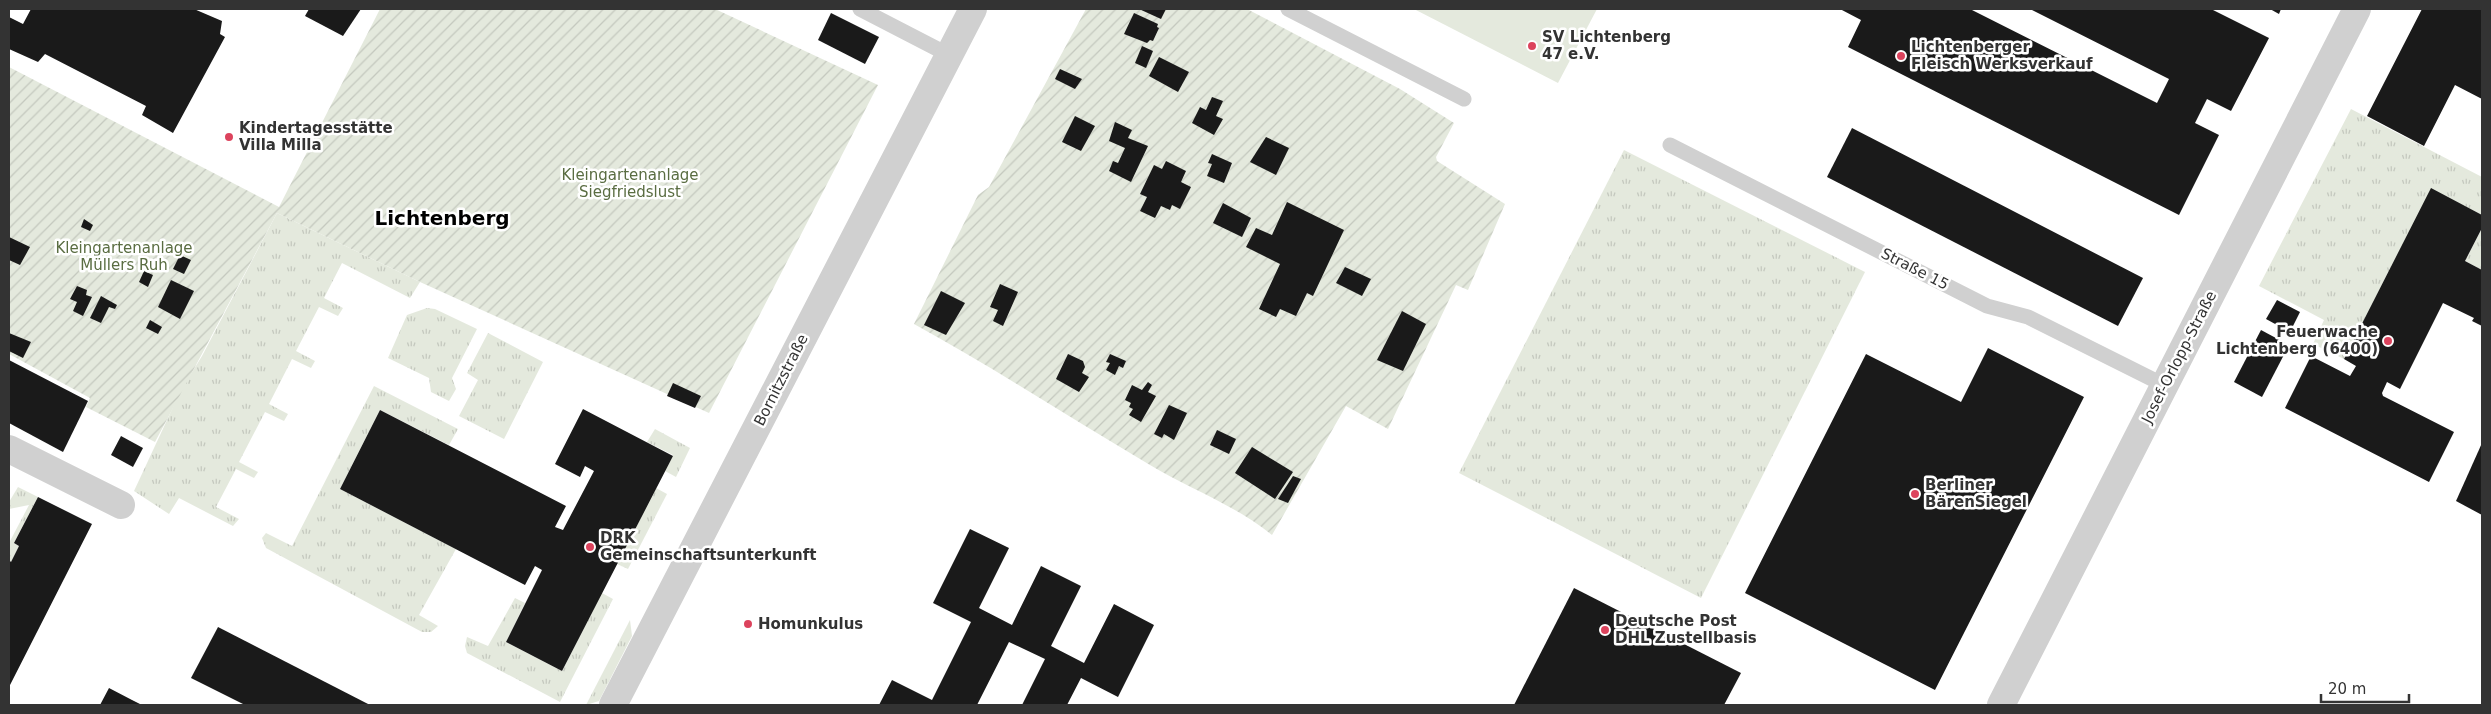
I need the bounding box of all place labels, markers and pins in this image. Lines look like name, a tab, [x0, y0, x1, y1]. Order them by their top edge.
place label: SV Lichtenberg 47 e.V.	[1542, 28, 1671, 63]
place label: Lichtenberger Fleisch Werksverkauf	[1911, 38, 2093, 73]
marker: SV Lichtenberg 47 e.V.	[1526, 40, 1538, 52]
marker: Lichtenberger Fleisch Werksverkauf	[1895, 50, 1907, 62]
place label: Kindertagesstätte Villa Milla	[239, 119, 393, 154]
marker: Kindertagesstätte Villa Milla	[223, 131, 235, 143]
place label: Feuerwache Lichtenberg (6400)	[2216, 323, 2378, 358]
marker: Feuerwache Lichtenberg (6400)	[2382, 335, 2394, 347]
place label: Berliner BärenSiegel	[1925, 476, 2027, 511]
marker: Berliner BärenSiegel	[1909, 488, 1921, 500]
place label: DRK Gemeinschaftsunterkunft	[600, 529, 816, 564]
marker: DRK Gemeinschaftsunterkunft	[584, 541, 596, 553]
place label: Deutsche Post DHL Zustellbasis	[1615, 612, 1757, 647]
place label: Homunkulus	[758, 615, 863, 633]
marker: Homunkulus	[742, 618, 754, 630]
marker: Deutsche Post DHL Zustellbasis	[1599, 624, 1611, 636]

